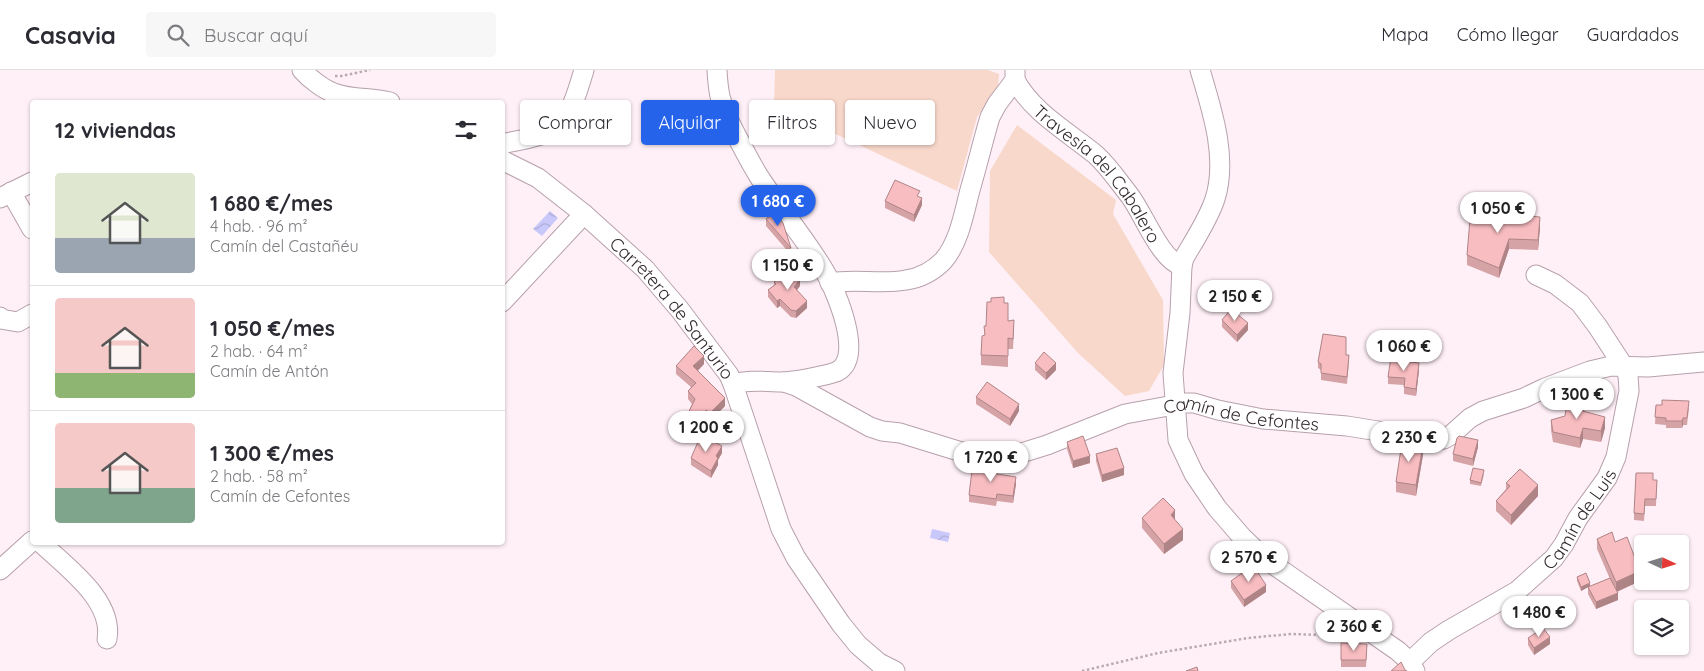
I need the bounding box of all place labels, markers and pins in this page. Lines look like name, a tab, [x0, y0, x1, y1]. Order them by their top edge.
pin: 1 680 €	[732, 184, 824, 227]
pin: 1 050 €	[1452, 191, 1544, 234]
pin: 1 150 €	[742, 248, 834, 291]
pin: 2 150 €	[1189, 280, 1281, 322]
pin: 1 060 €	[1358, 330, 1450, 372]
pin: 1 300 €	[1531, 378, 1623, 420]
pin: 1 200 €	[660, 410, 752, 453]
pin: 2 230 €	[1363, 420, 1455, 463]
pin: 1 720 €	[945, 440, 1037, 483]
pin: 2 570 €	[1203, 540, 1295, 583]
pin: 1 480 €	[1493, 596, 1585, 638]
pin: 2 360 €	[1308, 610, 1400, 652]

